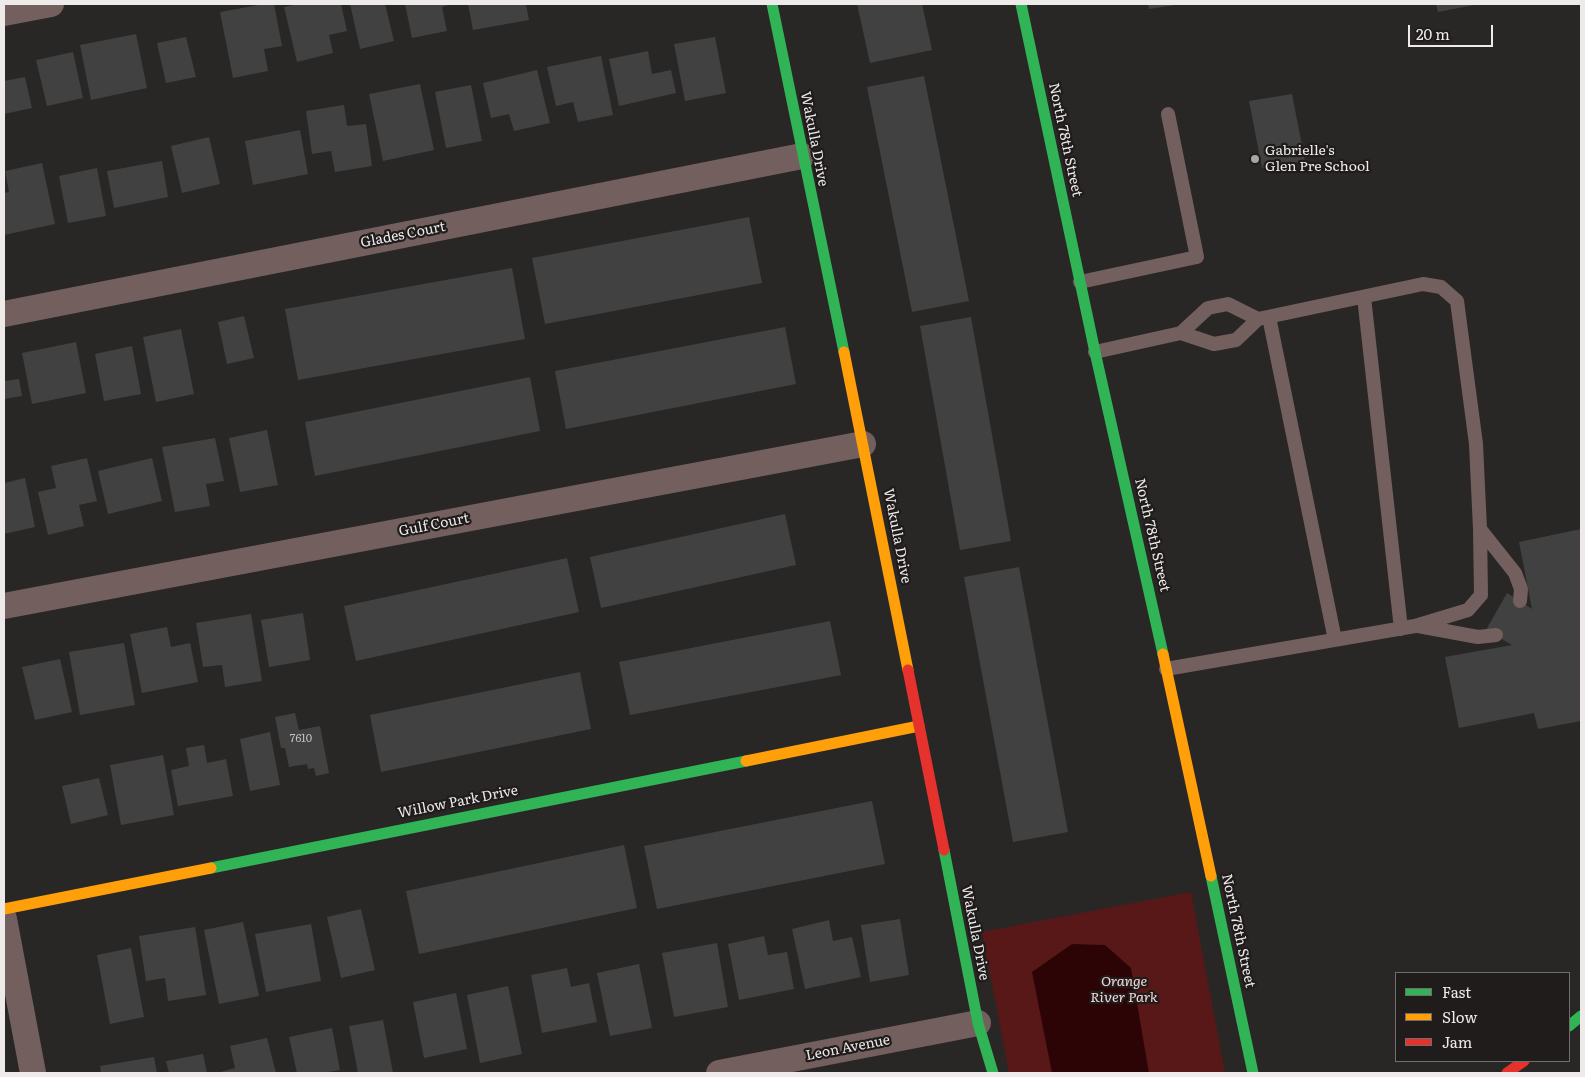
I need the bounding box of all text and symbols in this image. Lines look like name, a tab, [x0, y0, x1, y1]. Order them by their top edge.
scale bar	[1410, 15, 1495, 47]
text: 20 m	[1416, 22, 1450, 45]
street label: North 78th Street	[1045, 82, 1085, 198]
street label: Wakulla Drive	[797, 90, 831, 188]
place label: Gabrielle's Glen Pre School	[1265, 143, 1370, 176]
marker: Gabrielle's Glen Pre School	[1249, 153, 1261, 165]
street label: Glades Court	[359, 219, 447, 251]
street label: North 78th Street	[1131, 477, 1173, 593]
street label: Wakulla Drive	[880, 487, 914, 585]
street label: Gulf Court	[397, 510, 471, 540]
house number: 7610	[290, 732, 312, 746]
street label: Willow Park Drive	[396, 782, 520, 822]
street label: North 78th Street	[1218, 873, 1258, 989]
street label: Wakulla Drive	[958, 884, 992, 982]
legend	[1395, 972, 1570, 1062]
park label: Orange River Park	[1090, 974, 1158, 1006]
text: Fast	[1442, 980, 1471, 1003]
text: Slow	[1442, 1005, 1477, 1028]
text: Jam	[1442, 1030, 1472, 1053]
street label: Leon Avenue	[804, 1032, 892, 1064]

